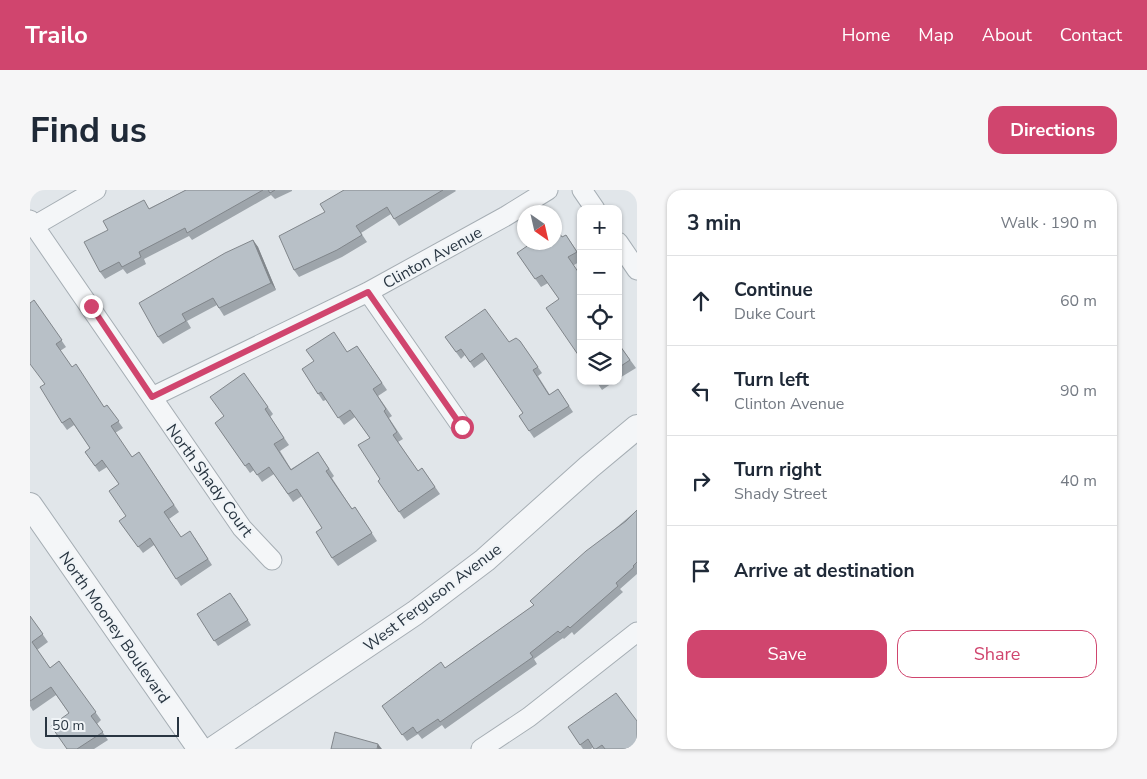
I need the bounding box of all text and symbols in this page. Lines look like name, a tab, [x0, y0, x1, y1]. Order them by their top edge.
text: Trailo	[25, 19, 88, 51]
text: Home	[842, 23, 890, 47]
text: Map	[918, 23, 954, 47]
text: About	[982, 23, 1032, 47]
text: Contact	[1060, 23, 1122, 47]
button: Directions	[988, 106, 1117, 154]
text: Find us	[30, 107, 147, 154]
north arrow	[517, 205, 562, 250]
map controls	[577, 205, 622, 385]
button: +	[577, 205, 622, 250]
text: 3 min	[687, 209, 741, 237]
text: Walk · 190 m	[1001, 212, 1097, 234]
street label: Clinton Avenue	[379, 221, 486, 294]
button: −	[577, 250, 622, 295]
text: Continue	[734, 277, 813, 303]
icon: ahead	[687, 287, 715, 315]
text: 60 m	[1060, 290, 1097, 312]
route end	[80, 295, 103, 318]
button: locate	[577, 295, 622, 340]
text: Duke Court	[734, 303, 815, 325]
button: layers	[577, 340, 622, 385]
text: Turn left	[734, 367, 809, 393]
icon: left	[687, 377, 715, 405]
text: 90 m	[1060, 380, 1097, 402]
text: Clinton Avenue	[734, 393, 844, 415]
route start	[451, 416, 474, 439]
street label: North Shady Court	[161, 420, 258, 542]
text: Turn right	[734, 457, 821, 483]
icon: right	[687, 467, 715, 495]
text: 40 m	[1060, 470, 1097, 492]
text: Shady Street	[734, 483, 827, 505]
street label: West Ferguson Avenue	[359, 539, 506, 657]
street label: North Mooney Boulevard	[53, 547, 175, 708]
icon: arrive	[687, 557, 715, 585]
text: Arrive at destination	[734, 558, 915, 584]
button: Save	[687, 630, 887, 678]
button: Share	[897, 630, 1097, 678]
scale bar	[45, 714, 179, 737]
text: 50 m	[52, 716, 84, 735]

